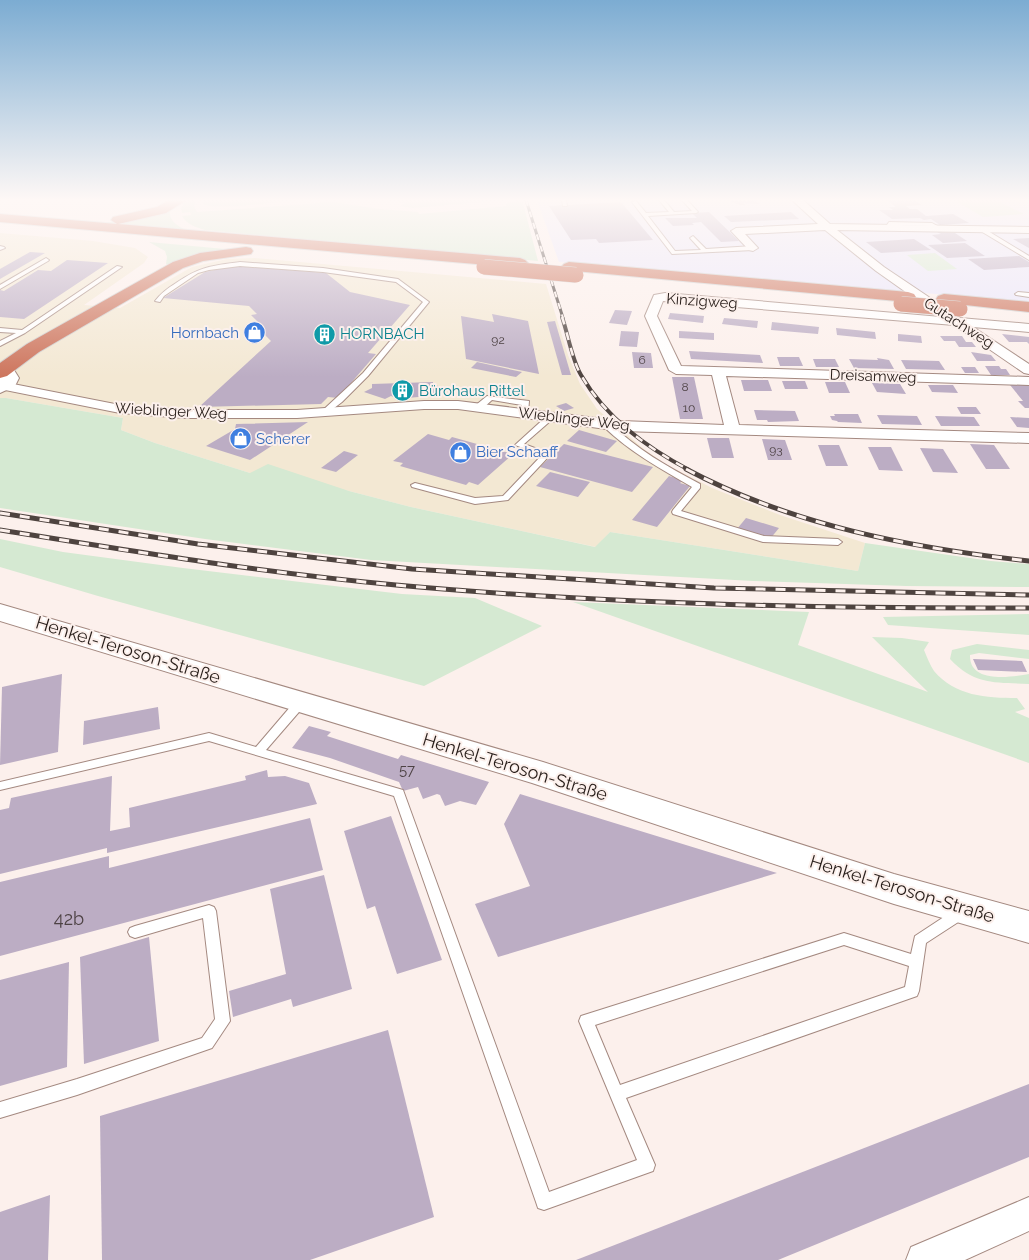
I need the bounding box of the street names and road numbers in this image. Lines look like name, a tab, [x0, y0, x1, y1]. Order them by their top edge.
street label: Kinzigweg	[666, 290, 738, 312]
street label: Gutachweg	[921, 294, 997, 352]
street label: Dreisamweg	[829, 365, 917, 387]
street label: Wieblinger Weg	[115, 399, 227, 423]
street label: Wieblinger Weg	[517, 403, 631, 435]
street label: Henkel-Teroson-Straße	[33, 611, 223, 688]
street label: Henkel-Teroson-Straße	[420, 728, 610, 805]
street label: Henkel-Teroson-Straße	[807, 850, 997, 927]

